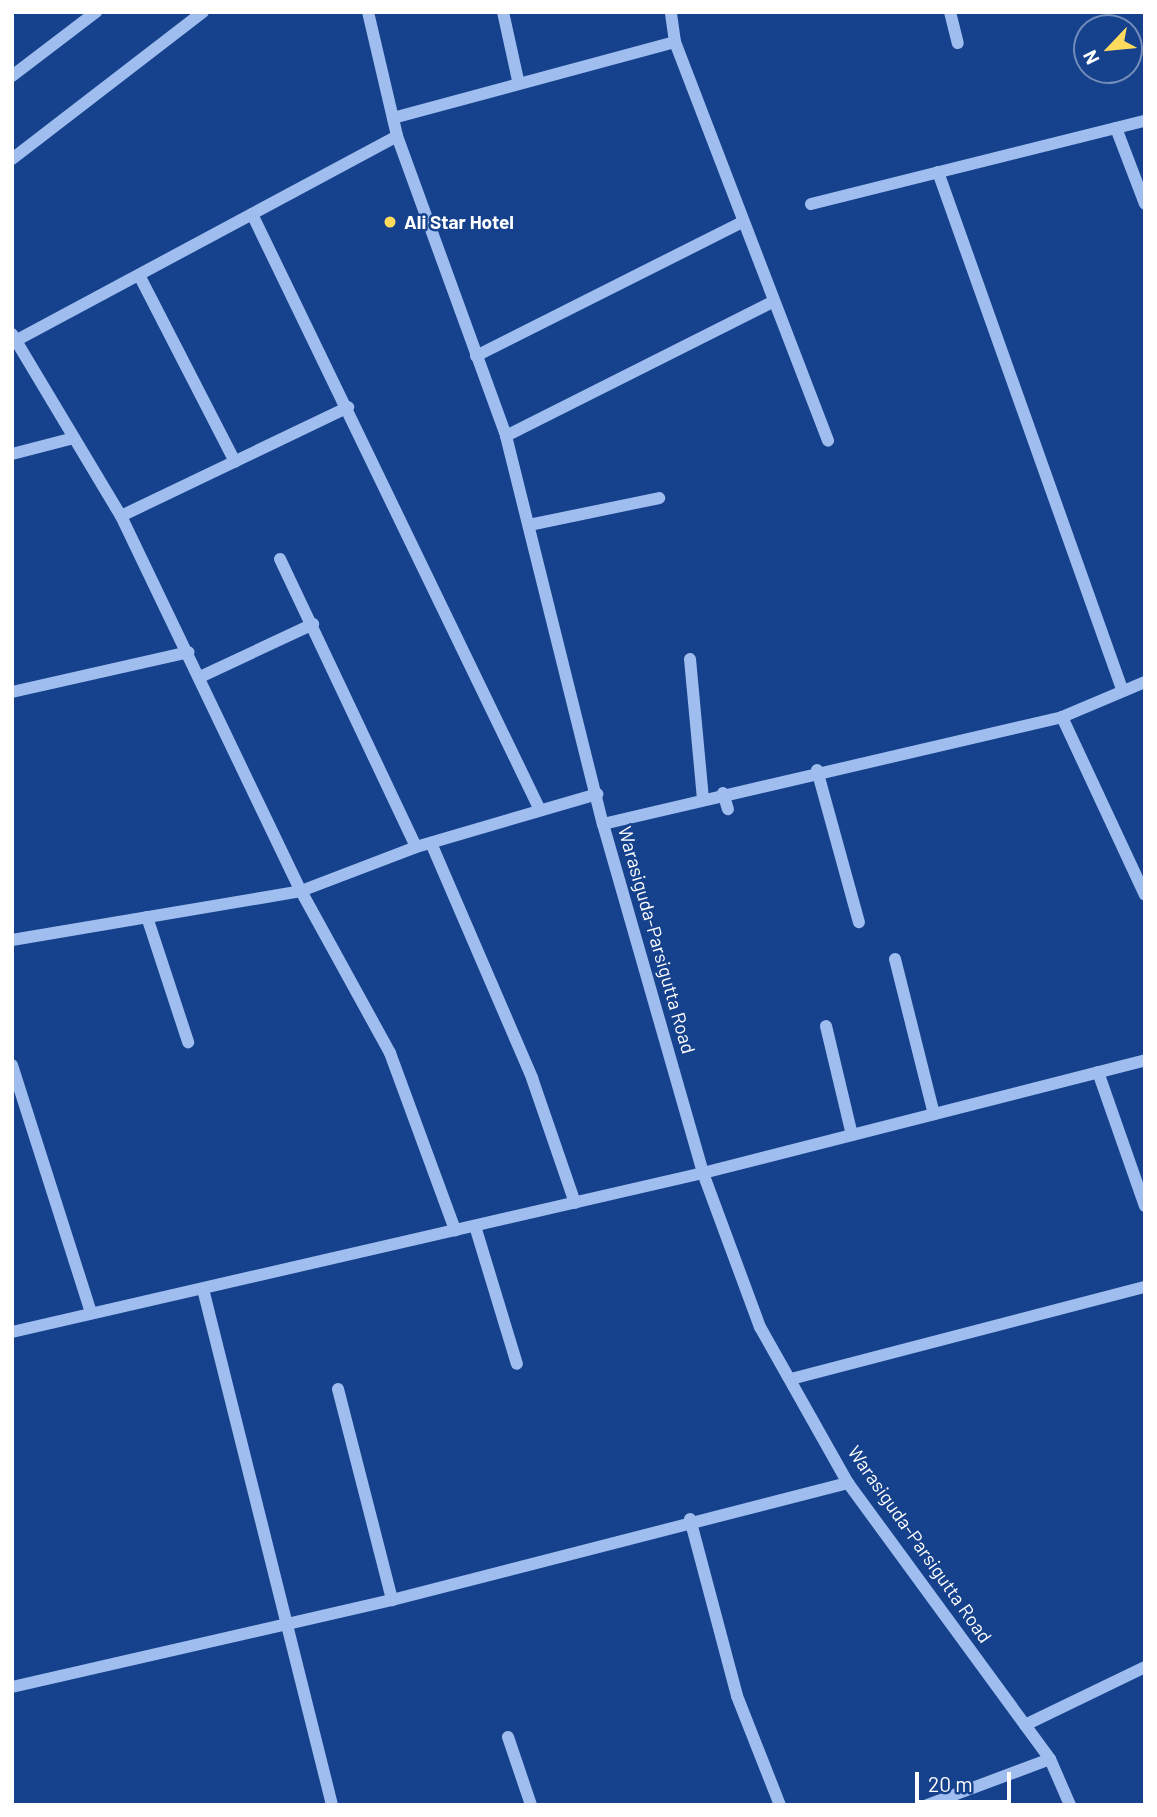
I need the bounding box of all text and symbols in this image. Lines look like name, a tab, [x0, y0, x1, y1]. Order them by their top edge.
north arrow	[1073, 14, 1143, 84]
text: N	[1077, 47, 1104, 68]
place label: Ali Star Hotel	[404, 211, 514, 233]
marker: Ali Star Hotel	[382, 214, 398, 230]
street label: Warasiguda-Parsigutta Road	[614, 824, 700, 1056]
street label: Warasiguda-Parsigutta Road	[843, 1441, 997, 1647]
scale bar	[919, 1758, 1015, 1802]
text: 20 m	[928, 1771, 973, 1796]

